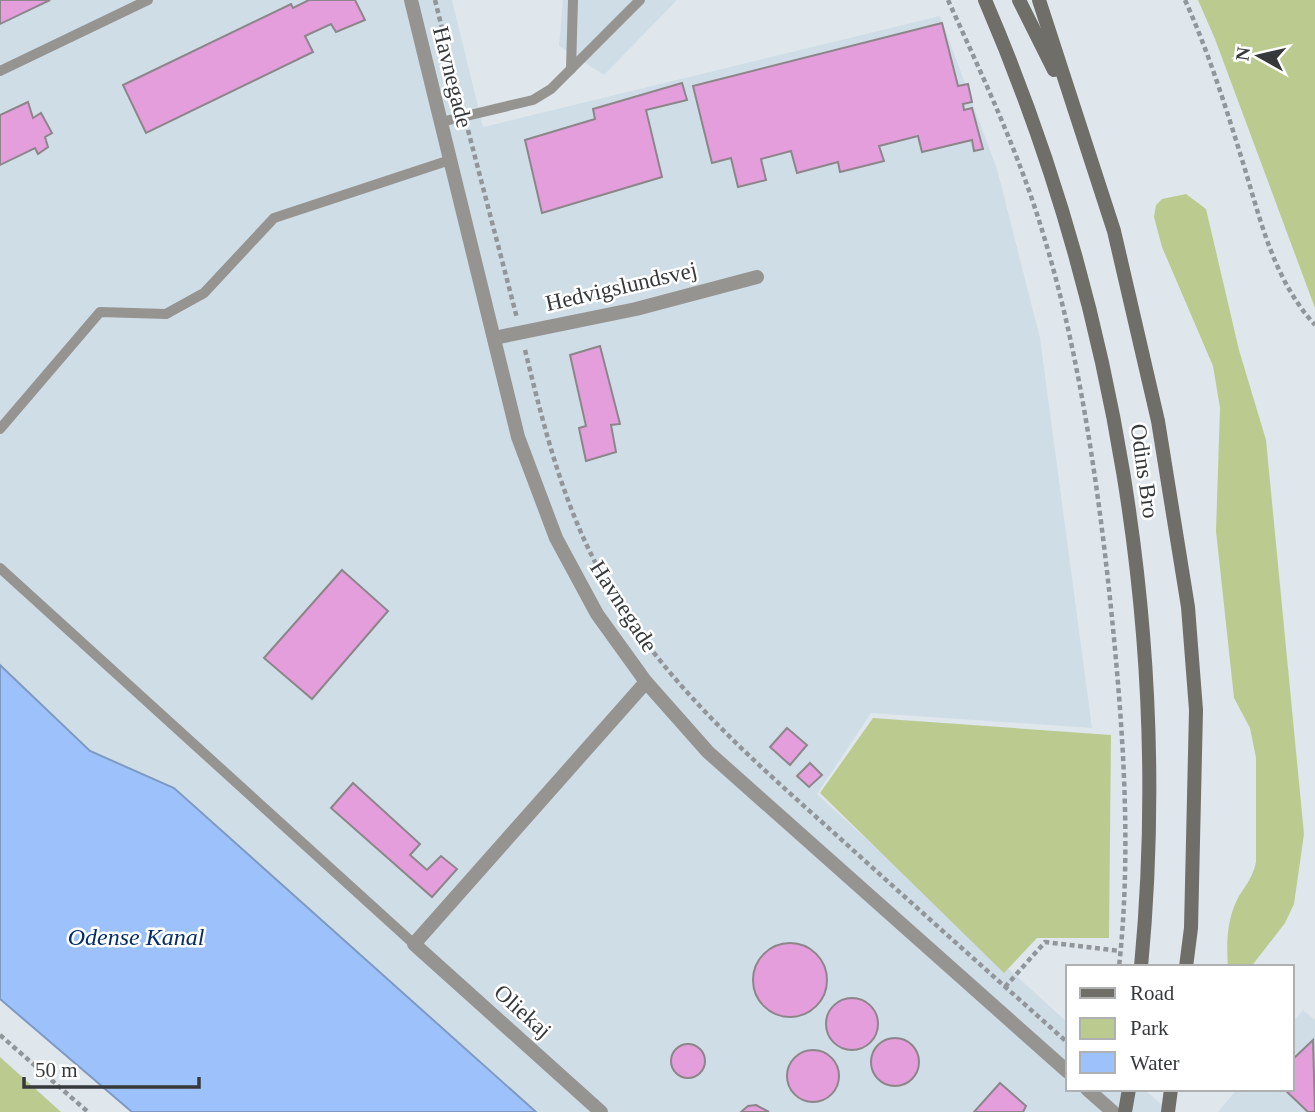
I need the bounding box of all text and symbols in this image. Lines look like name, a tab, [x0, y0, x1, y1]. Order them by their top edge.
north arrow	[1224, 21, 1294, 91]
street label: Havnegade	[428, 24, 477, 130]
text: N	[1231, 45, 1254, 62]
street label: Hedvigslundsvej	[543, 257, 699, 316]
street label: Odins Bro	[1126, 422, 1164, 520]
street label: Havnegade	[585, 556, 662, 656]
water label: Odense Kanal	[68, 924, 205, 950]
legend	[1066, 965, 1294, 1091]
street label: Oliekaj	[489, 979, 556, 1043]
text: Road	[1130, 981, 1175, 1005]
text: Park	[1130, 1016, 1169, 1040]
scale bar	[24, 1046, 200, 1090]
text: Water	[1130, 1051, 1180, 1075]
text: 50 m	[35, 1058, 78, 1082]

